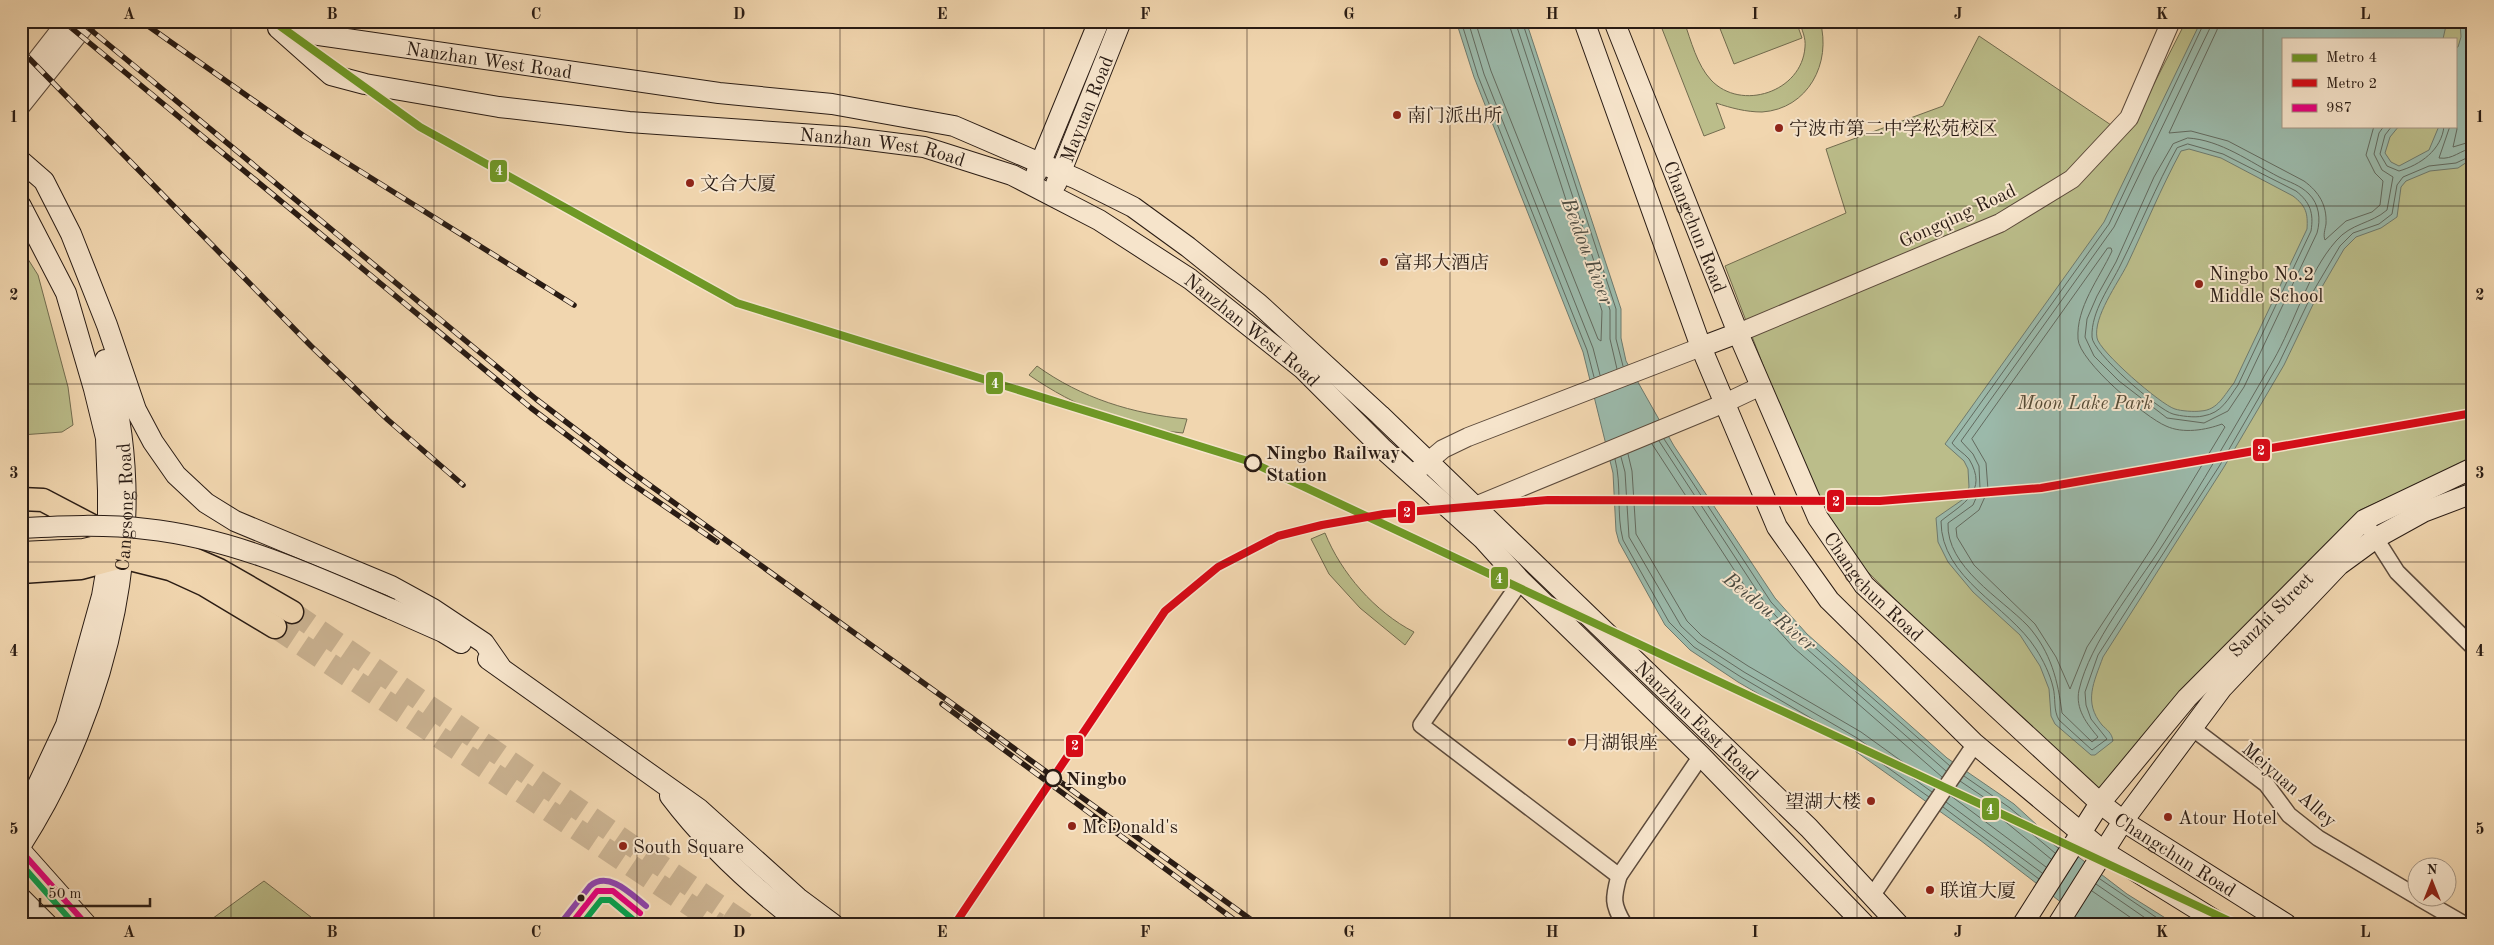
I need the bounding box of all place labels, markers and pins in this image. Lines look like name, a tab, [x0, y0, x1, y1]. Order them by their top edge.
place label: 南门派出所	[1407, 105, 1502, 127]
marker: 南门派出所	[1391, 109, 1403, 121]
place label: 宁波市第二中学松苑校区	[1789, 118, 1998, 140]
marker: 宁波市第二中学松苑校区	[1773, 122, 1785, 134]
place label: 文合大厦	[700, 173, 776, 195]
marker: 文合大厦	[684, 177, 696, 189]
place label: 富邦大酒店	[1394, 252, 1489, 274]
marker: 富邦大酒店	[1378, 256, 1390, 268]
place label: Ningbo No.2 Middle School	[2209, 266, 2323, 307]
marker: Ningbo No.2 Middle School	[2193, 278, 2205, 290]
place label: Ningbo Railway Station	[1266, 445, 1400, 486]
marker: Ningbo Railway Station	[1244, 454, 1262, 472]
place label: 月湖银座	[1582, 733, 1658, 754]
marker: 月湖银座	[1566, 736, 1578, 748]
marker: Ningbo	[1044, 769, 1062, 787]
place label: Ningbo	[1066, 771, 1127, 790]
place label: 望湖大楼	[1785, 791, 1861, 813]
marker: 望湖大楼	[1865, 795, 1877, 807]
place label: Atour Hotel	[2178, 810, 2277, 829]
marker: Atour Hotel	[2162, 811, 2174, 823]
place label: McDonald's	[1082, 819, 1178, 838]
marker: McDonald's	[1066, 820, 1078, 832]
place label: South Square	[633, 839, 744, 858]
marker: South Square	[617, 840, 629, 852]
place label: 联谊大厦	[1940, 880, 2016, 902]
marker: 联谊大厦	[1924, 884, 1936, 896]
unlabelled marker	[576, 893, 586, 903]

